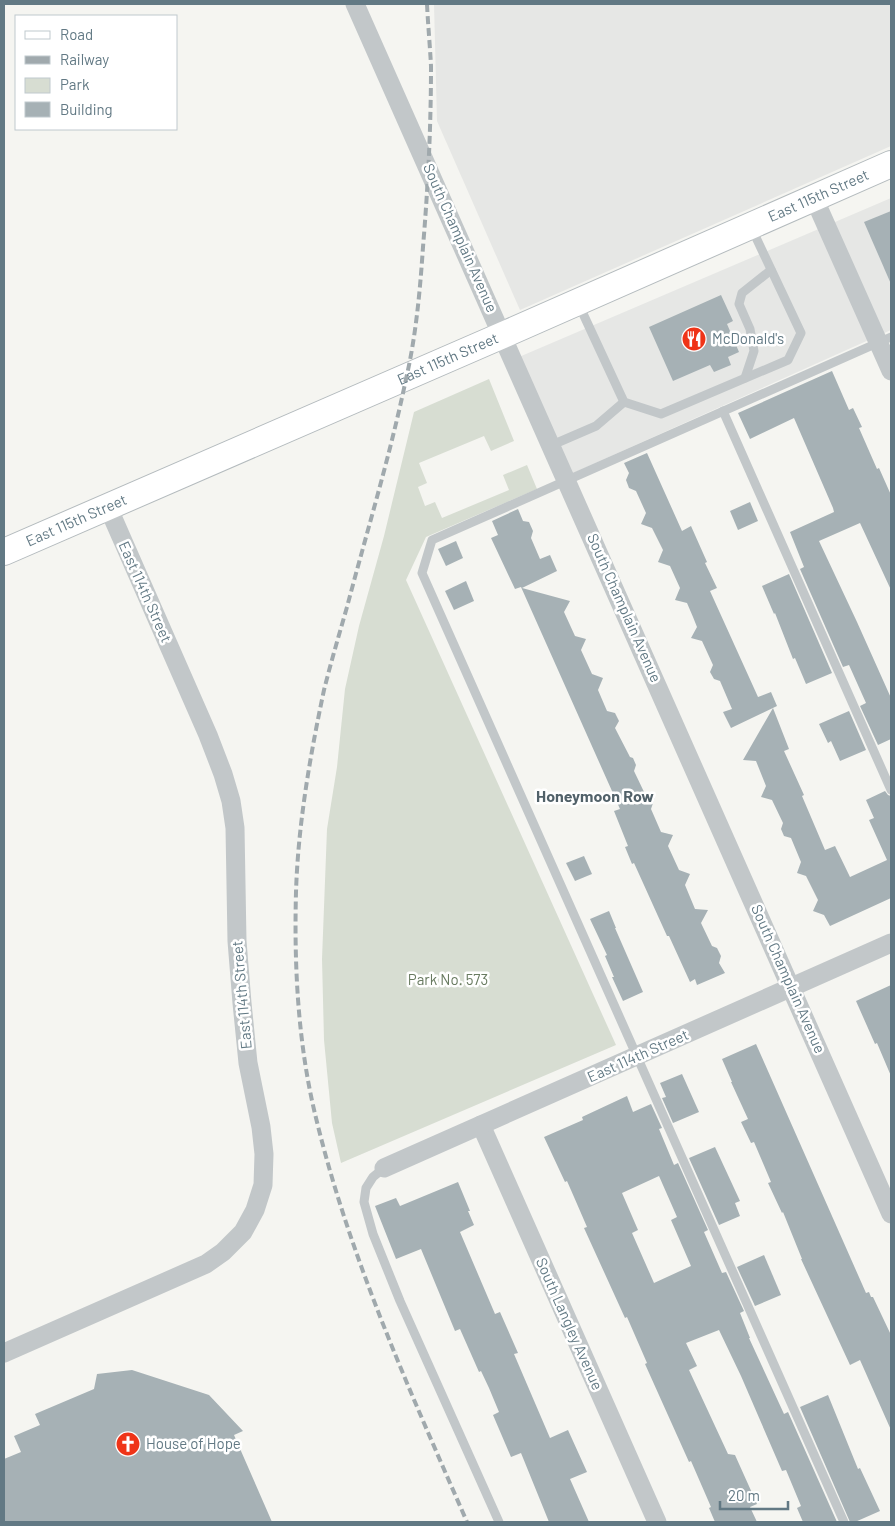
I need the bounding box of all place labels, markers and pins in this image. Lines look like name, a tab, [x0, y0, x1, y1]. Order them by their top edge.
restaurant icon: McDonald's	[681, 326, 707, 352]
place label: McDonald's	[712, 329, 784, 347]
church icon: House of Hope	[115, 1431, 141, 1457]
place label: House of Hope	[146, 1434, 241, 1452]

